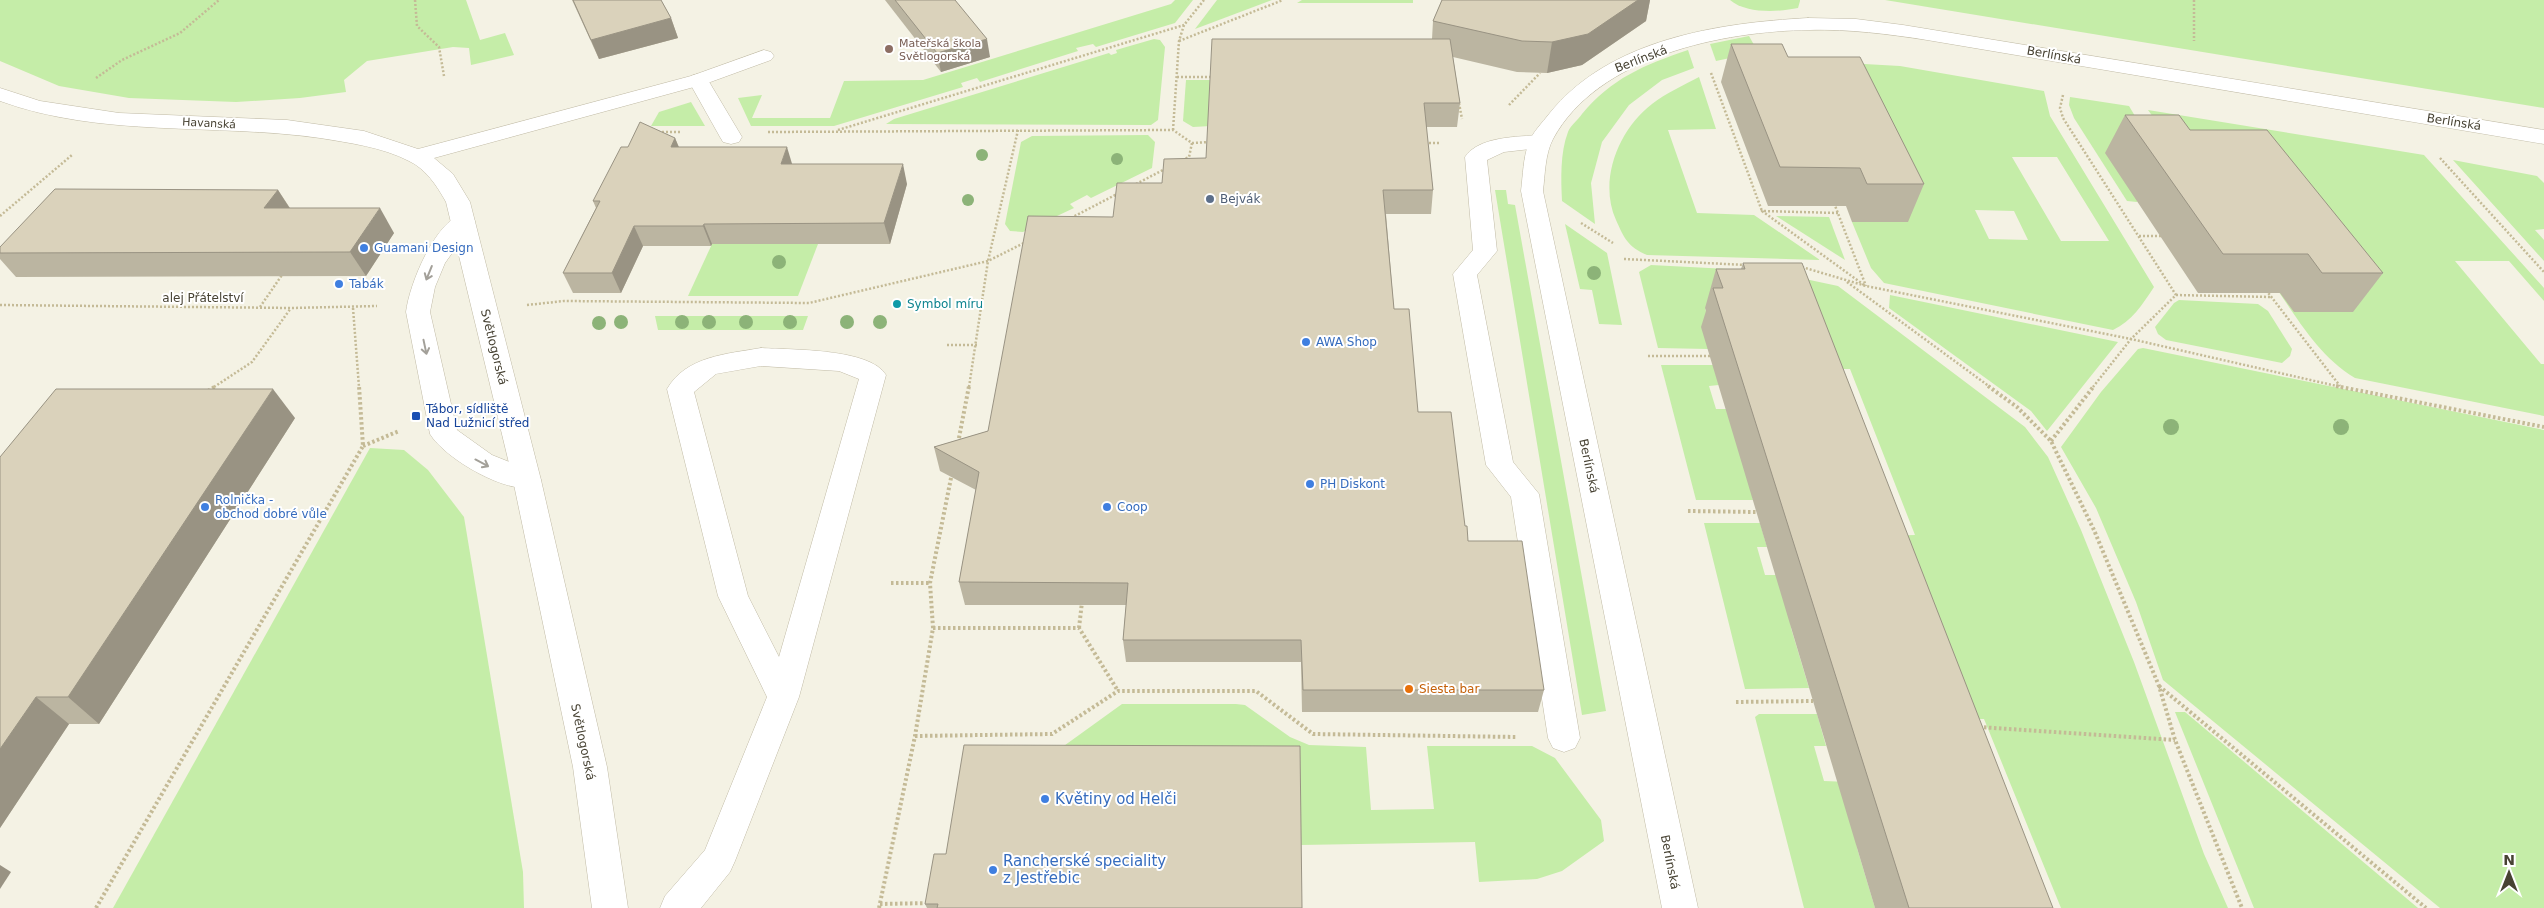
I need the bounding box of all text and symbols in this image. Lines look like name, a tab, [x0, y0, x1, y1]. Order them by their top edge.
place label: Mateřská škola Světlogorská	[899, 37, 981, 63]
marker: Mateřská škola Světlogorská	[883, 43, 895, 55]
street label: Berlínská	[1613, 43, 1669, 75]
street label: Berlínská	[2026, 43, 2082, 67]
street label: Berlínská	[2426, 111, 2482, 133]
street label: Havanská	[182, 116, 236, 131]
place label: Bejvák	[1220, 192, 1260, 206]
marker: Bejvák	[1204, 193, 1216, 205]
place label: Guamani Design	[374, 241, 474, 255]
marker: Guamani Design	[358, 242, 370, 254]
one-way arrow	[424, 265, 433, 280]
place label: Tabák	[348, 277, 384, 291]
marker: Tabák	[333, 278, 345, 290]
street label: alej Přátelství	[162, 291, 244, 305]
place label: Symbol míru	[907, 297, 983, 311]
marker: Symbol míru	[891, 298, 903, 310]
street label: Světlogorská	[478, 308, 510, 386]
place label: AWA Shop	[1316, 335, 1377, 349]
marker: AWA Shop	[1300, 336, 1312, 348]
one-way arrow	[421, 338, 430, 354]
place label: Tábor, sídliště Nad Lužnicí střed	[425, 402, 529, 430]
marker: Tábor, sídliště Nad Lužnicí střed	[410, 410, 422, 422]
street label: Berlínská	[1576, 438, 1602, 494]
one-way arrow	[474, 459, 489, 468]
place label: PH Diskont	[1320, 477, 1385, 491]
marker: PH Diskont	[1304, 478, 1316, 490]
place label: Rolnička - obchod dobré vůle	[215, 493, 327, 521]
place label: Coop	[1117, 500, 1148, 514]
marker: Rolnička - obchod dobré vůle	[199, 501, 211, 513]
marker: Coop	[1101, 501, 1113, 513]
place label: Siesta bar	[1419, 682, 1479, 696]
marker: Siesta bar	[1403, 683, 1415, 695]
street label: Světlogorská	[568, 703, 598, 781]
place label: Květiny od Helči	[1055, 790, 1177, 808]
marker: Květiny od Helči	[1039, 793, 1051, 805]
street label: Berlínská	[1658, 834, 1682, 890]
north arrow	[2484, 848, 2534, 898]
place label: Rancherské speciality z Jestřebic	[1003, 852, 1166, 887]
text: N	[2503, 852, 2515, 868]
marker: Rancherské speciality z Jestřebic	[987, 864, 999, 876]

